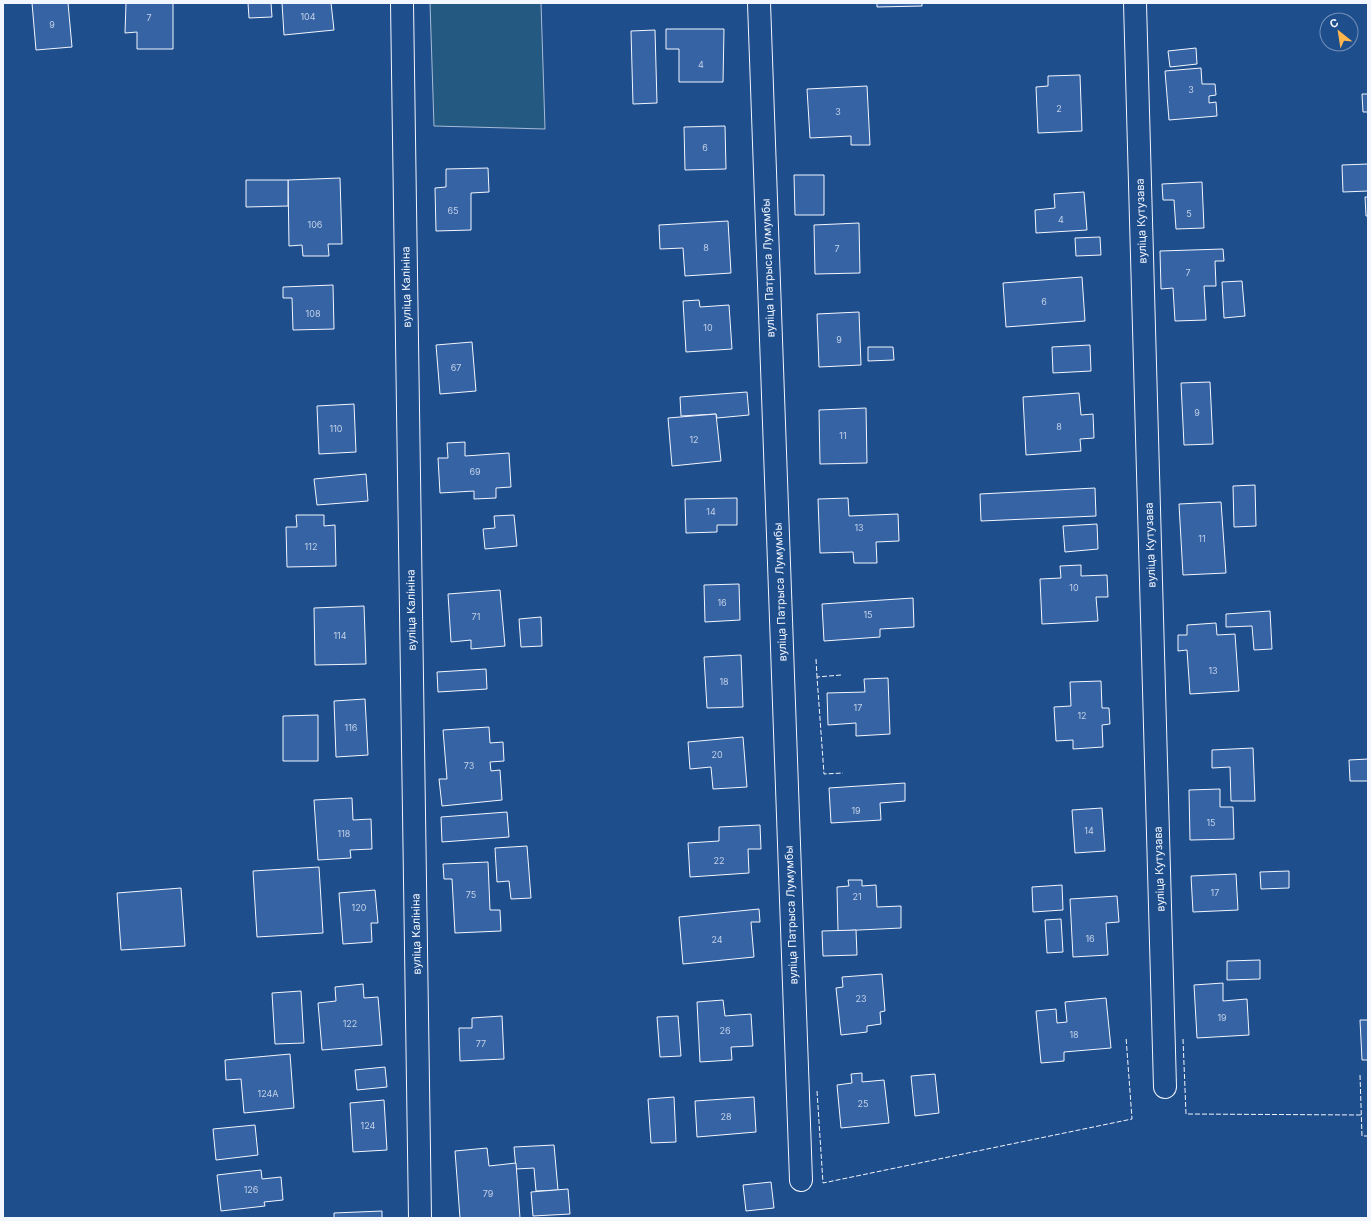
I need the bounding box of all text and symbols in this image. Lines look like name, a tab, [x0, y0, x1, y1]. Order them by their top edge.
house number: 104	[300, 11, 316, 22]
house number: 7	[146, 12, 152, 23]
north arrow	[1319, 12, 1359, 52]
text: С	[1327, 15, 1341, 31]
house number: 9	[49, 19, 55, 30]
house number: 4	[698, 59, 704, 70]
house number: 3	[1188, 84, 1194, 95]
house number: 2	[1056, 103, 1062, 114]
house number: 3	[835, 106, 841, 117]
house number: 6	[702, 142, 708, 153]
street label: вуліца Кутузава	[1133, 178, 1149, 264]
street label: вуліца Патрыса Лумумбы	[759, 198, 777, 338]
house number: 65	[447, 205, 459, 216]
house number: 5	[1186, 208, 1192, 219]
house number: 4	[1058, 214, 1064, 225]
house number: 106	[308, 219, 323, 230]
house number: 8	[703, 242, 709, 253]
house number: 7	[834, 243, 840, 254]
street label: вуліца Калініна	[398, 246, 414, 328]
house number: 7	[1185, 267, 1191, 278]
house number: 6	[1041, 296, 1047, 307]
house number: 108	[306, 308, 321, 319]
house number: 10	[703, 322, 713, 333]
house number: 9	[836, 334, 842, 345]
house number: 67	[451, 362, 461, 373]
house number: 9	[1194, 407, 1200, 418]
house number: 8	[1056, 421, 1062, 432]
house number: 110	[330, 423, 343, 434]
house number: 11	[839, 430, 847, 441]
house number: 12	[689, 434, 699, 445]
house number: 69	[469, 466, 481, 477]
street label: вуліца Кутузава	[1142, 502, 1158, 588]
house number: 14	[706, 506, 716, 517]
street label: вуліца Патрыса Лумумбы	[771, 522, 789, 662]
house number: 13	[854, 522, 864, 533]
house number: 11	[1198, 533, 1206, 544]
house number: 112	[305, 541, 317, 552]
street label: вуліца Калініна	[403, 569, 419, 651]
house number: 10	[1069, 582, 1079, 593]
house number: 16	[717, 597, 727, 608]
house number: 15	[863, 609, 873, 620]
house number: 71	[472, 611, 480, 622]
house number: 114	[333, 630, 347, 641]
house number: 13	[1208, 665, 1218, 676]
house number: 18	[719, 676, 729, 687]
house number: 17	[854, 702, 862, 713]
house number: 12	[1077, 710, 1087, 721]
house number: 116	[345, 722, 358, 733]
house number: 20	[711, 749, 723, 760]
house number: 73	[464, 760, 475, 771]
house number: 19	[851, 805, 861, 816]
house number: 15	[1206, 817, 1216, 828]
house number: 14	[1084, 825, 1094, 836]
street label: вуліца Кутузава	[1151, 826, 1167, 912]
house number: 118	[338, 828, 351, 839]
street label: вуліца Патрыса Лумумбы	[782, 845, 800, 985]
house number: 22	[714, 855, 724, 866]
house number: 17	[1211, 887, 1219, 898]
house number: 75	[466, 889, 476, 900]
house number: 21	[852, 891, 862, 902]
street label: вуліца Калініна	[408, 893, 424, 975]
house number: 120	[352, 902, 367, 913]
house number: 16	[1085, 933, 1095, 944]
house number: 24	[711, 934, 723, 945]
house number: 23	[855, 993, 867, 1004]
house number: 19	[1217, 1012, 1227, 1023]
house number: 122	[343, 1018, 357, 1029]
house number: 26	[719, 1025, 731, 1036]
house number: 18	[1069, 1029, 1079, 1040]
house number: 77	[476, 1038, 486, 1049]
house number: 124А	[257, 1088, 279, 1099]
house number: 25	[858, 1098, 868, 1109]
house number: 28	[720, 1111, 732, 1122]
house number: 124	[361, 1120, 376, 1131]
house number: 126	[244, 1184, 259, 1195]
house number: 79	[483, 1188, 494, 1199]

